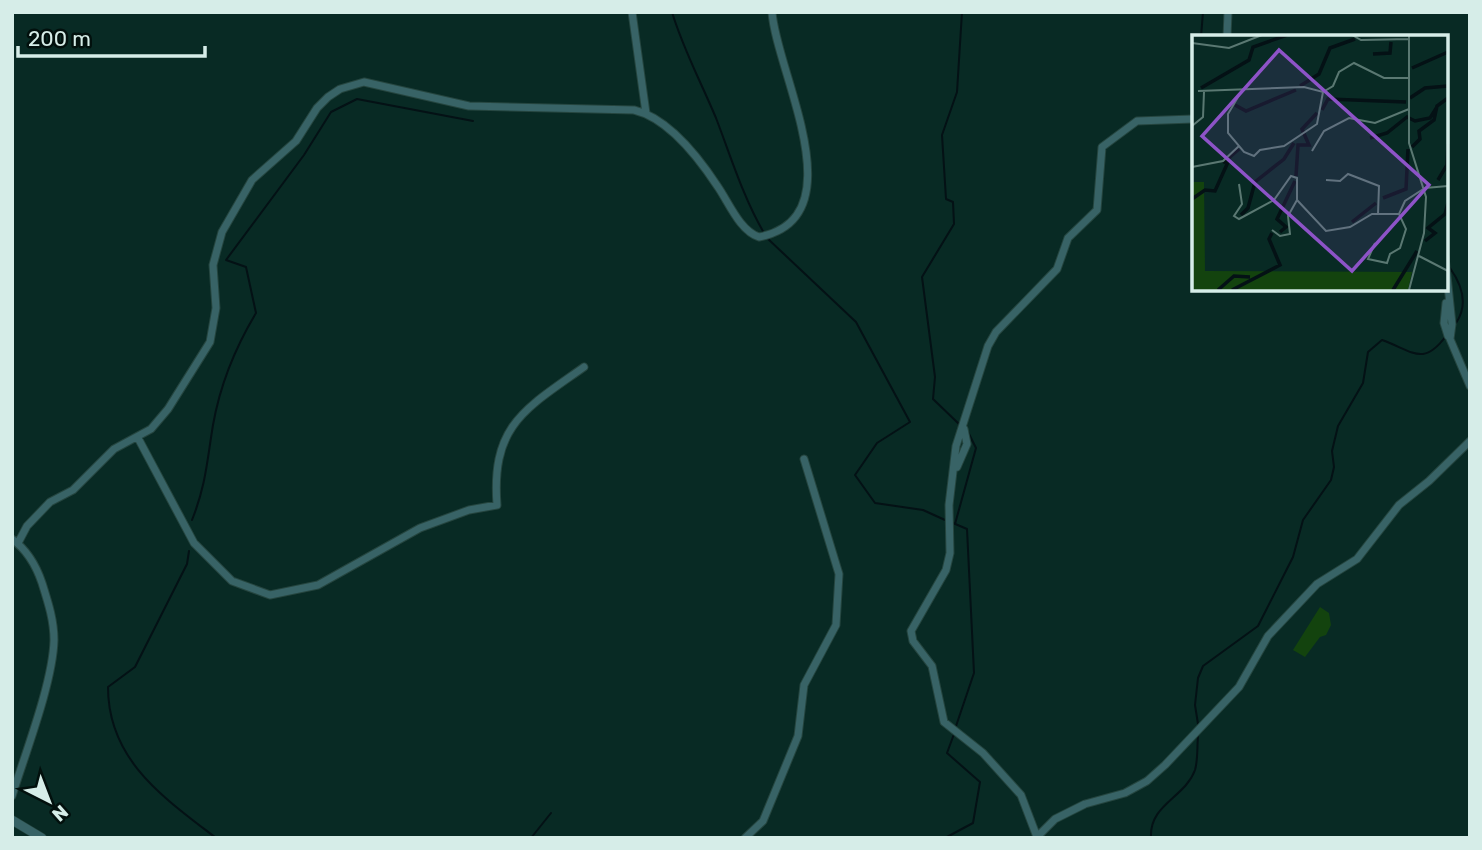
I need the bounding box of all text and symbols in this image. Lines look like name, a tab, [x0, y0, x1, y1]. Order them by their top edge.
scale bar	[18, 14, 205, 58]
text: 200 m	[28, 26, 91, 51]
inset map	[1192, 35, 1447, 290]
north arrow	[14, 766, 84, 836]
text: N	[47, 800, 73, 826]

